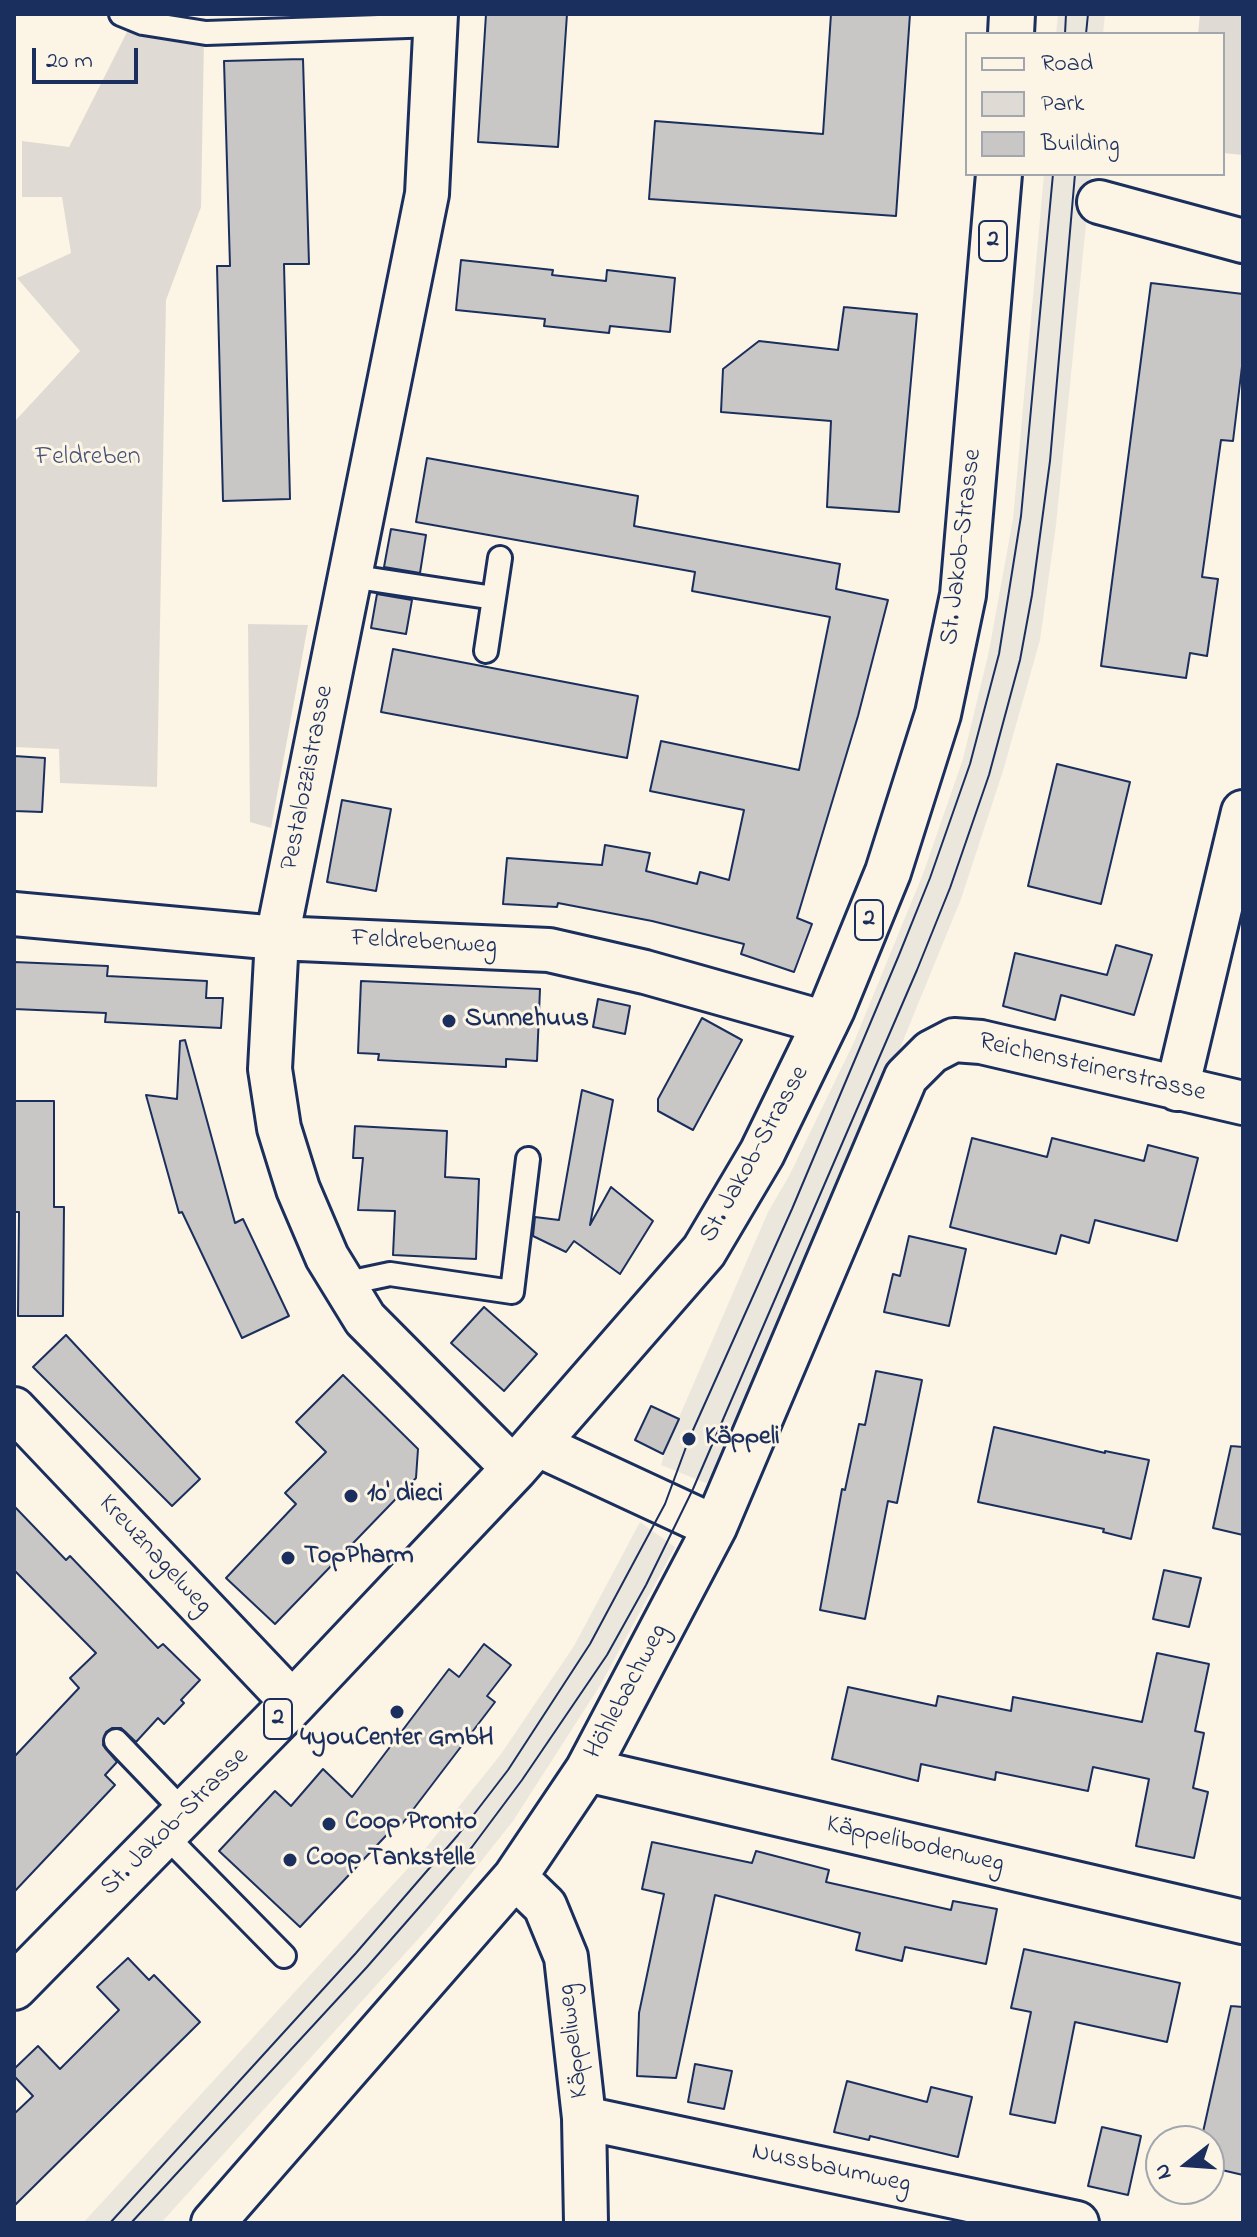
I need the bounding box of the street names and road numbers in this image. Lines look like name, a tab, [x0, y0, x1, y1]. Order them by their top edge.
road number: 2	[979, 221, 1007, 261]
street label: St. Jakob-Strasse	[935, 447, 991, 647]
street label: Pestalozzistrasse	[276, 683, 342, 873]
road number: 2	[855, 900, 883, 940]
street label: Feldrebenweg	[350, 925, 498, 963]
street label: Reichensteinerstrasse	[975, 1028, 1209, 1110]
street label: St. Jakob-Strasse	[695, 1061, 817, 1249]
street label: Kreuznagelweg	[90, 1489, 218, 1623]
street label: Höhlebachweg	[579, 1619, 677, 1765]
road number: 2	[264, 1699, 292, 1739]
street label: St. Jakob-Strasse	[95, 1742, 257, 1904]
street label: Käppelibodenweg	[823, 1810, 1007, 1882]
street label: Käppeliweg	[552, 1982, 598, 2100]
street label: Nussbaumweg	[749, 2138, 913, 2202]

